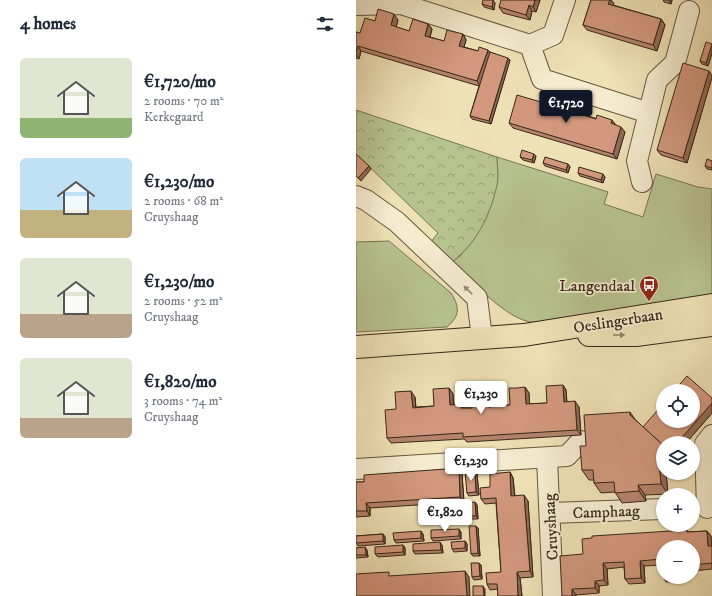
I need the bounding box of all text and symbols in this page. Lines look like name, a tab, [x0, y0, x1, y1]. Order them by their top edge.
text: 4 homes	[20, 13, 76, 35]
icon: filters	[314, 13, 336, 35]
text: €1,720/mo	[144, 71, 216, 93]
icon: home	[52, 74, 100, 122]
pin: €1,720	[533, 90, 599, 124]
text: 2 rooms · 70 m²	[144, 93, 224, 109]
text: €1,720	[548, 95, 584, 111]
text: Kerkegaard	[144, 109, 204, 125]
text: €1,230/mo	[144, 171, 214, 193]
icon: home	[52, 174, 100, 222]
text: 2 rooms · 68 m²	[144, 193, 223, 209]
text: Cruyshaag	[144, 209, 198, 225]
text: €1,230/mo	[144, 271, 214, 293]
icon: home	[52, 274, 100, 322]
bus stop icon: Langendaal	[638, 274, 660, 302]
place label: Langendaal	[559, 276, 635, 296]
one-way arrow	[462, 285, 473, 294]
text: 2 rooms · 52 m²	[144, 293, 223, 309]
street label: Oeslingerbaan	[572, 304, 665, 338]
text: Cruyshaag	[144, 309, 198, 325]
one-way arrow	[613, 332, 626, 338]
text: €1,820/mo	[144, 371, 216, 393]
icon: home	[52, 374, 100, 422]
pin: €1,230	[448, 381, 514, 415]
map controls	[656, 384, 700, 584]
button: locate	[656, 384, 700, 428]
text: €1,230	[464, 386, 498, 402]
text: 3 rooms · 74 m²	[144, 393, 222, 409]
text: Cruyshaag	[144, 409, 198, 425]
button: layers	[656, 436, 700, 480]
pin: €1,230	[438, 448, 504, 482]
text: €1,230	[454, 453, 488, 469]
button: +	[656, 488, 700, 532]
street label: Cruyshaag	[539, 493, 563, 561]
pin: €1,820	[412, 499, 478, 533]
street label: Camphaag	[572, 501, 640, 523]
text: €1,820	[427, 504, 463, 520]
button: −	[656, 540, 700, 584]

